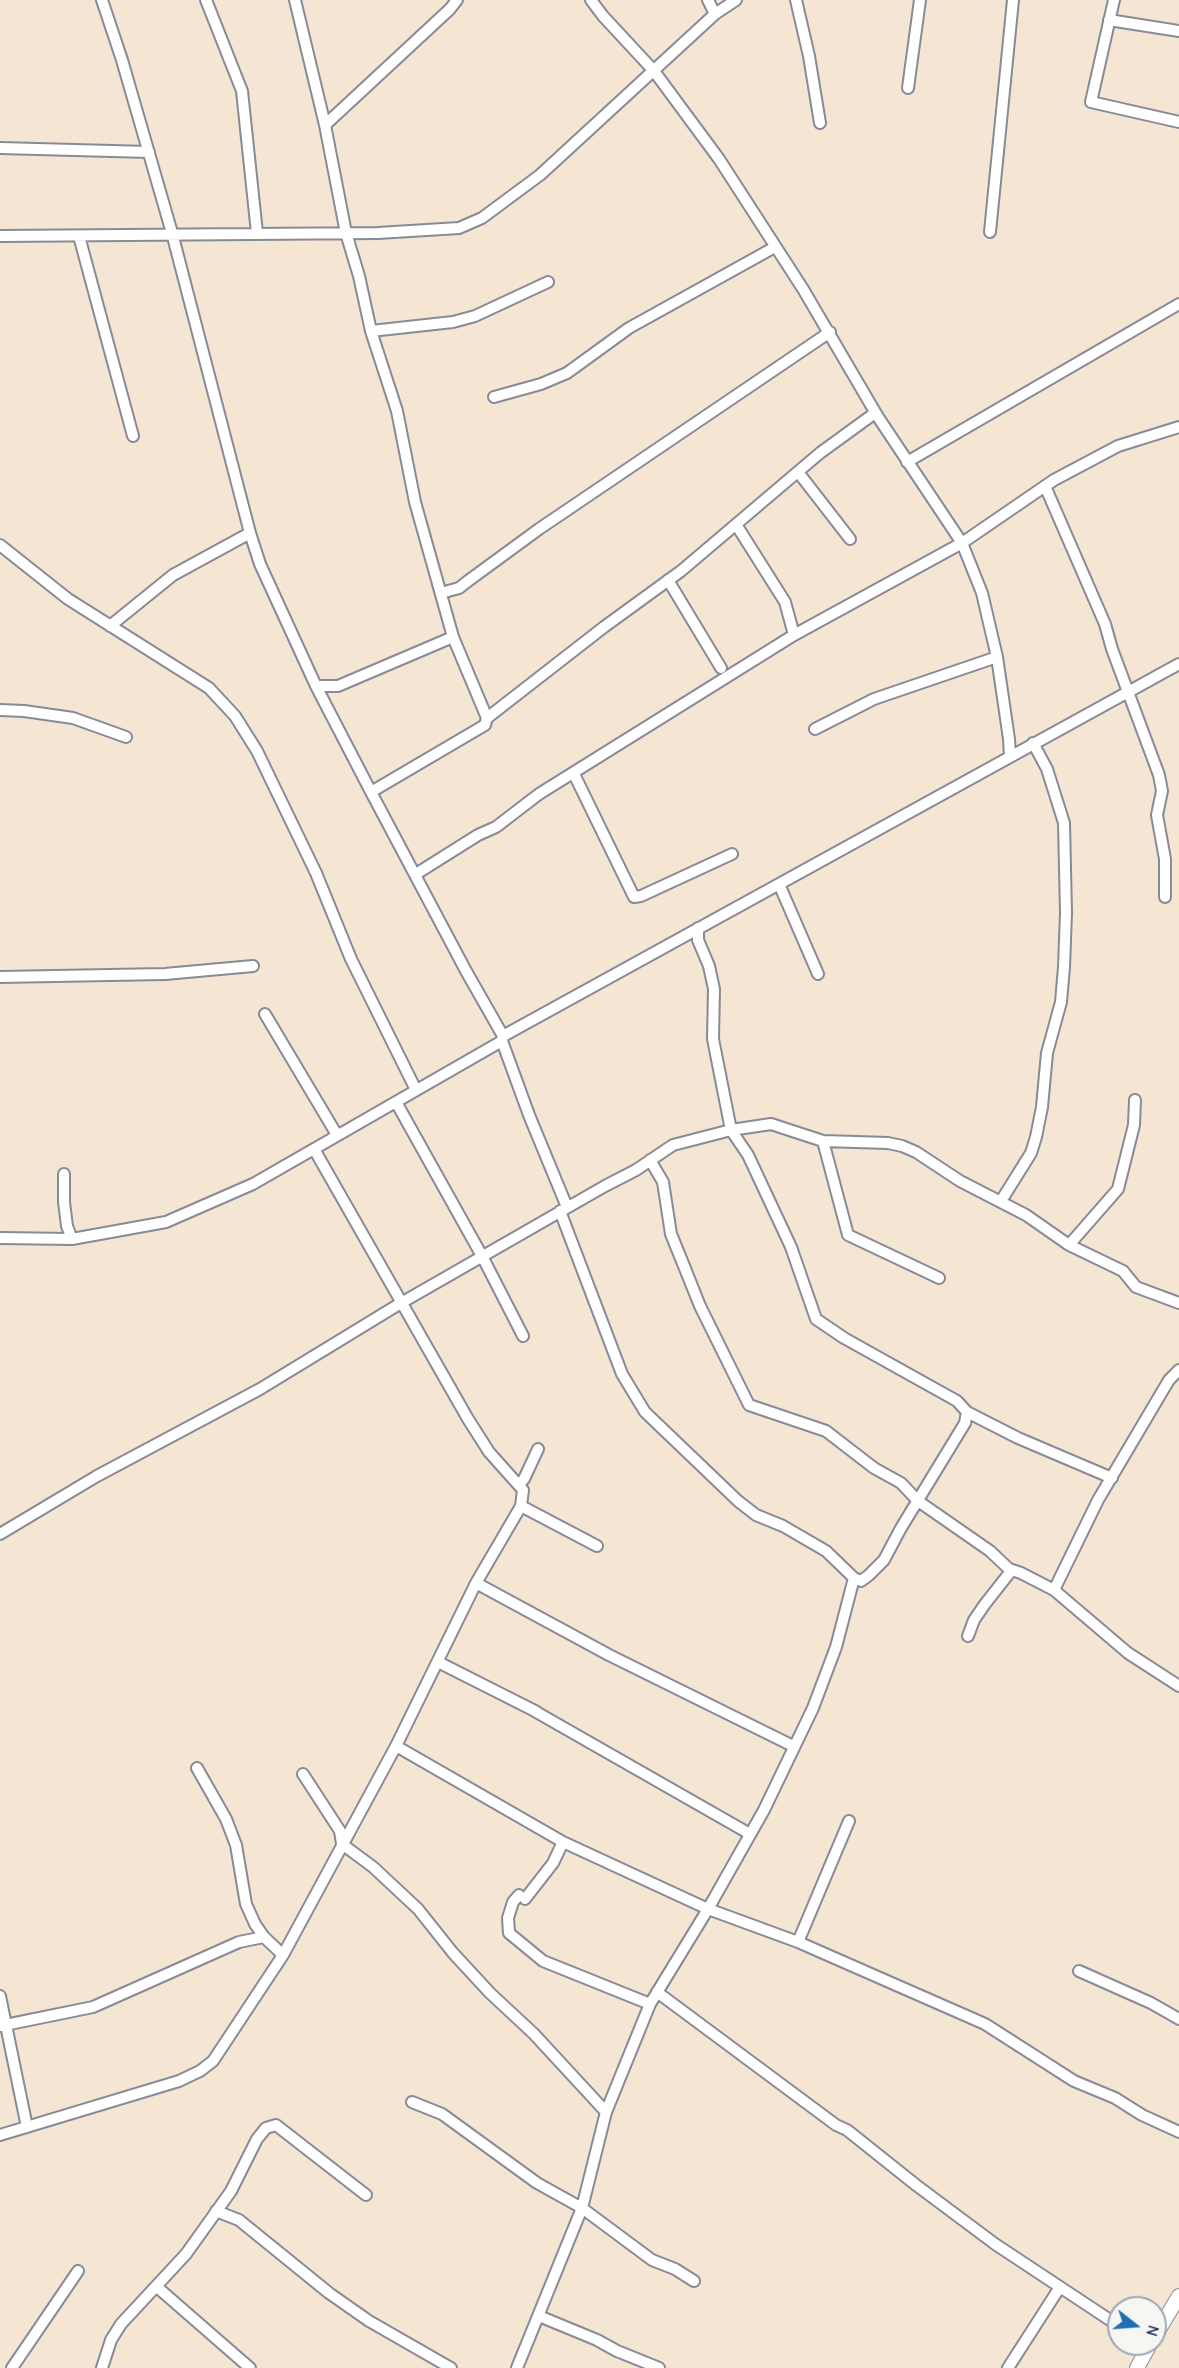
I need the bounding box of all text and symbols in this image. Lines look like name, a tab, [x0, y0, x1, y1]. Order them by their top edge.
north arrow	[1107, 2296, 1167, 2356]
text: N	[1142, 2323, 1162, 2338]

